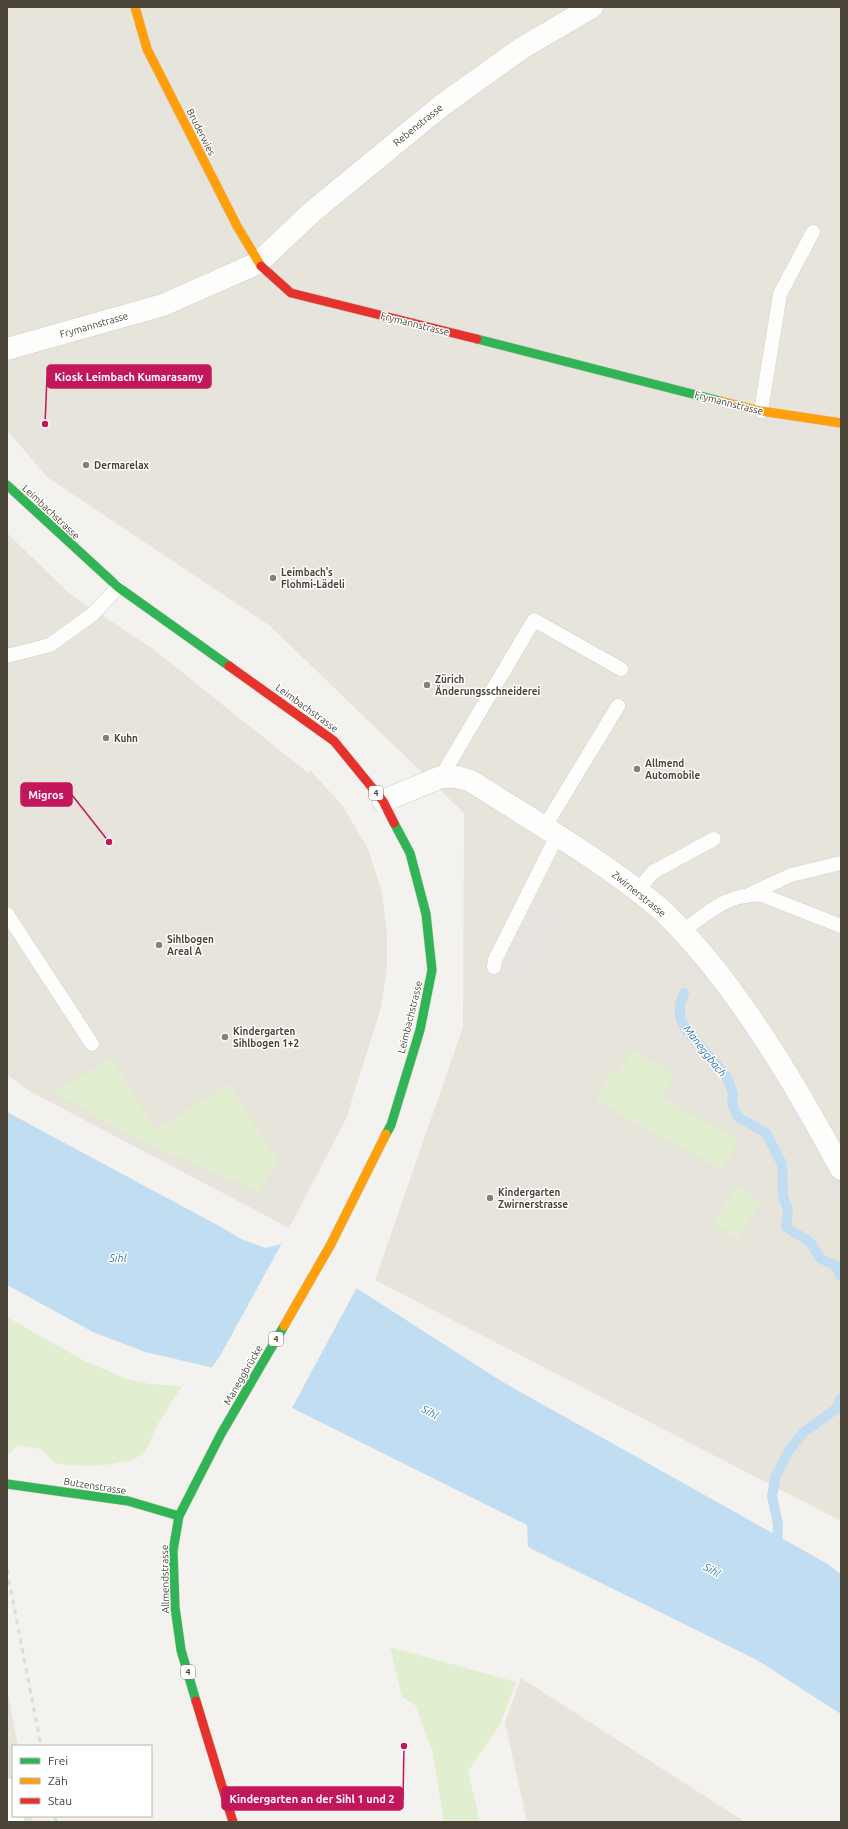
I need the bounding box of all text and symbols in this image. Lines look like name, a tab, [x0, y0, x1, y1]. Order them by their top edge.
street label: Rebenstrasse	[391, 102, 445, 148]
street label: Bruderwies	[184, 107, 218, 157]
street label: Frymannstrasse	[59, 310, 129, 340]
street label: Frymannstrasse	[379, 310, 451, 338]
callout: Kiosk Leimbach Kumarasamy	[47, 365, 211, 388]
text: Kiosk Leimbach Kumarasamy	[55, 371, 204, 383]
street label: Frymannstrasse	[693, 389, 765, 417]
marker: Dermarelax	[81, 460, 91, 470]
place label: Dermarelax	[94, 460, 150, 471]
street label: Leimbachstrasse	[20, 483, 82, 541]
place label: Leimbach's Flohmi-Lädeli	[281, 567, 345, 590]
marker: Leimbach's Flohmi-Lädeli	[268, 573, 278, 583]
place label: Zürich Änderungsschneiderei	[435, 674, 540, 697]
marker: Zürich Änderungsschneiderei	[422, 680, 432, 690]
street label: Leimbachstrasse	[274, 682, 340, 734]
marker: Kuhn	[101, 733, 111, 743]
place label: Kuhn	[114, 733, 138, 744]
place label: Allmend Automobile	[645, 758, 700, 781]
marker: Allmend Automobile	[632, 764, 642, 774]
callout: Migros	[21, 783, 72, 806]
road number: 4	[369, 786, 383, 800]
text: Migros	[28, 789, 64, 801]
street label: Zwirnerstrasse	[610, 869, 668, 919]
place label: Sihlbogen Areal A	[167, 934, 214, 957]
marker: Sihlbogen Areal A	[154, 940, 164, 950]
street label: Leimbachstrasse	[396, 980, 424, 1054]
water label: Maneggbach	[681, 1023, 729, 1079]
place label: Kindergarten Sihlbogen 1+2	[233, 1026, 299, 1049]
marker: Kindergarten Sihlbogen 1+2	[220, 1032, 230, 1042]
place label: Kindergarten Zwirnerstrasse	[498, 1187, 568, 1210]
marker: Kindergarten Zwirnerstrasse	[485, 1193, 495, 1203]
water label: Sihl	[108, 1252, 127, 1264]
road number: 4	[269, 1332, 283, 1346]
street label: Maneggbrücke	[221, 1343, 265, 1407]
water label: Sihl	[419, 1402, 441, 1422]
street label: Butzenstrasse	[63, 1476, 127, 1496]
street label: Allmendstrasse	[159, 1544, 171, 1614]
water label: Sihl	[701, 1560, 723, 1580]
road number: 4	[181, 1665, 195, 1679]
legend	[12, 1745, 152, 1817]
text: Frei	[48, 1754, 68, 1767]
text: Zäh	[48, 1774, 68, 1787]
callout: Kindergarten an der Sihl 1 und 2	[222, 1787, 403, 1810]
text: Kindergarten an der Sihl 1 und 2	[229, 1793, 395, 1805]
text: Stau	[48, 1794, 72, 1807]

